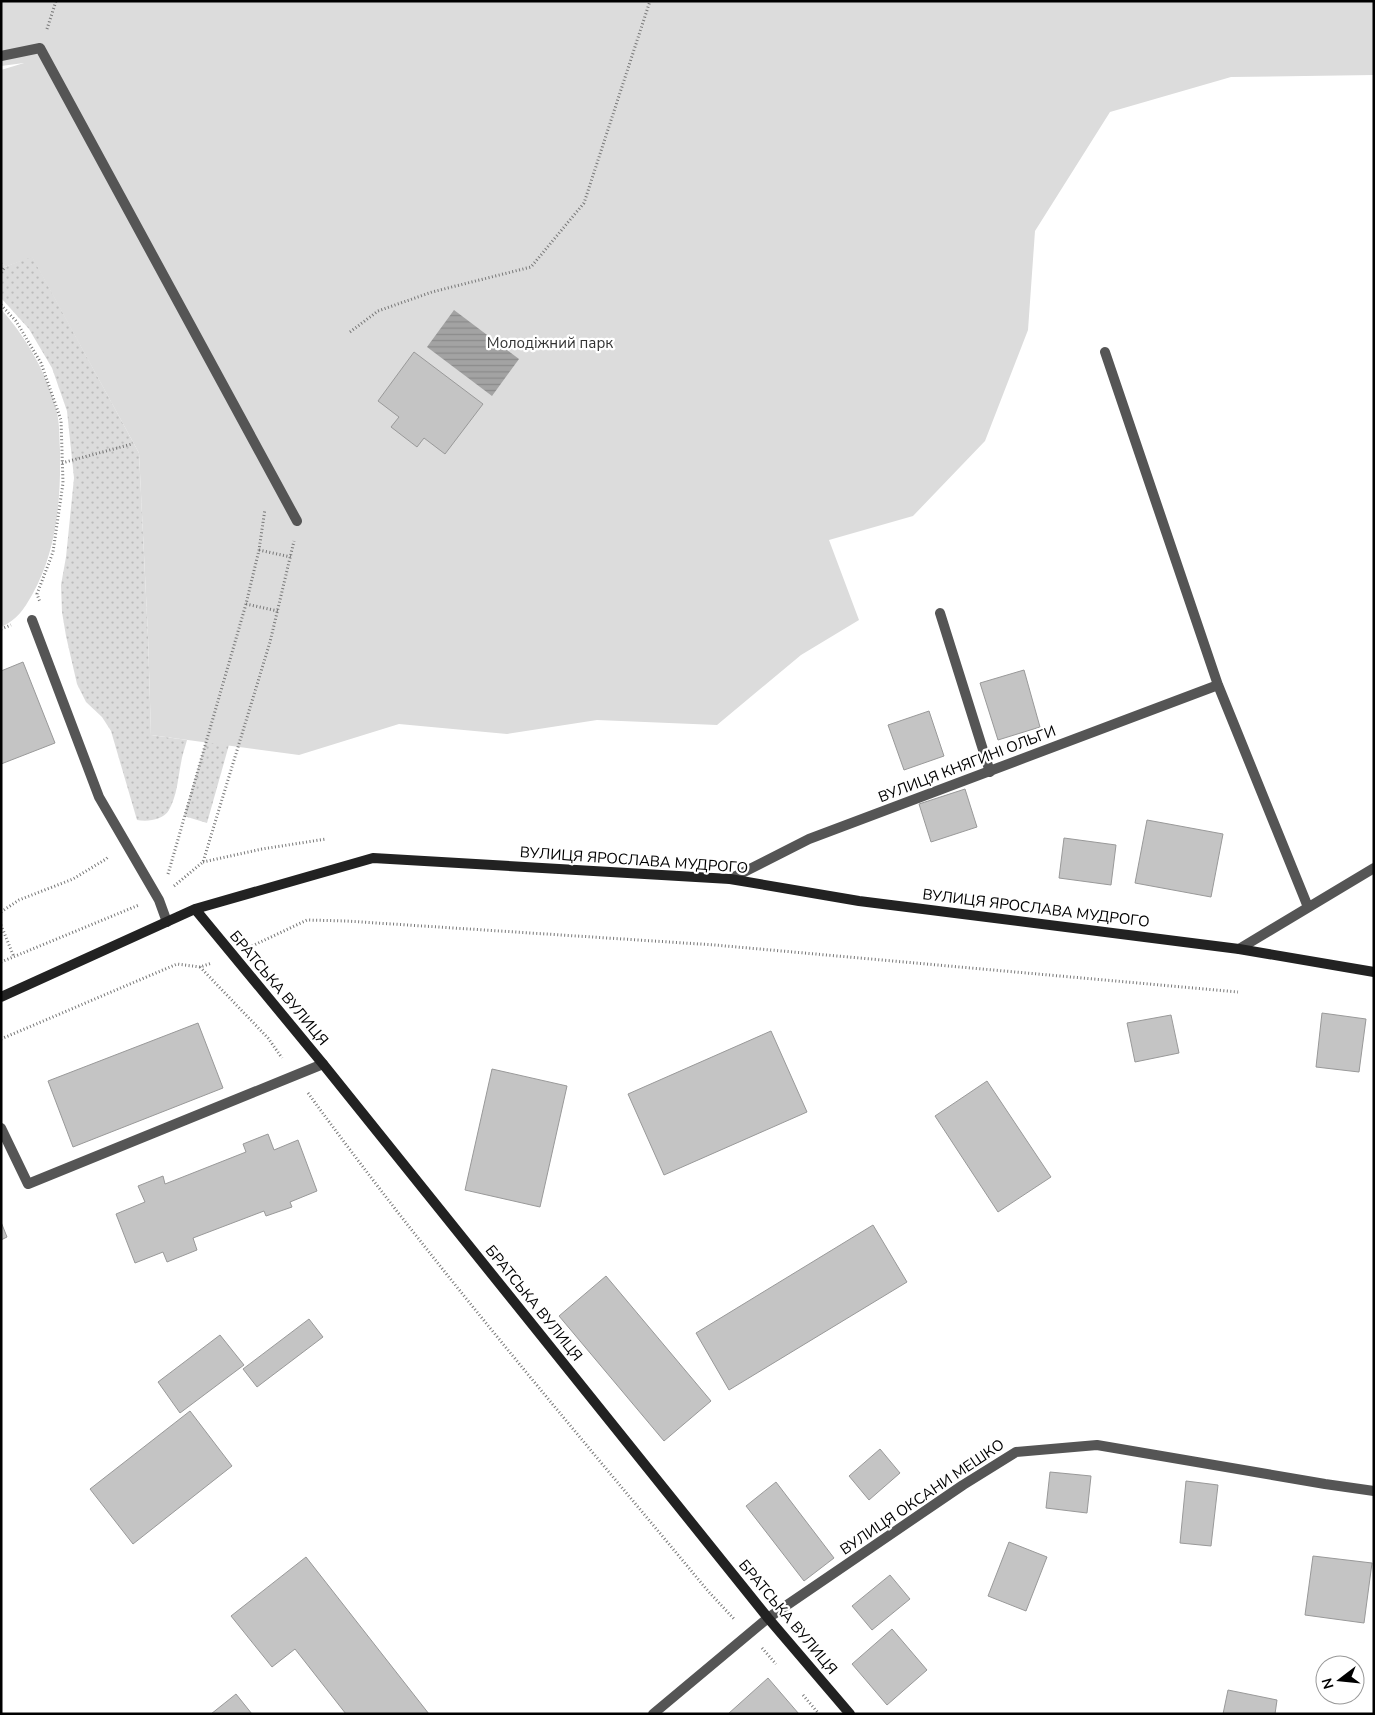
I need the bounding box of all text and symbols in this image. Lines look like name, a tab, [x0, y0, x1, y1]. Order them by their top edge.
park label: Молодіжний парк	[487, 333, 613, 353]
street label: ВУЛИЦЯ КНЯГИНІ ОЛЬГИ	[875, 721, 1059, 807]
street label: ВУЛИЦЯ ЯРОСЛАВА МУДРОГО	[519, 842, 749, 878]
street label: ВУЛИЦЯ ЯРОСЛАВА МУДРОГО	[921, 884, 1151, 932]
street label: БРАТСЬКА ВУЛИЦЯ	[225, 926, 333, 1050]
street label: БРАТСЬКА ВУЛИЦЯ	[481, 1241, 587, 1365]
street label: ВУЛИЦЯ ОКСАНИ МЕШКО	[836, 1434, 1008, 1560]
street label: БРАТСЬКА ВУЛИЦЯ	[734, 1555, 842, 1679]
north arrow	[1315, 1655, 1365, 1705]
text: N	[1317, 1676, 1339, 1691]

